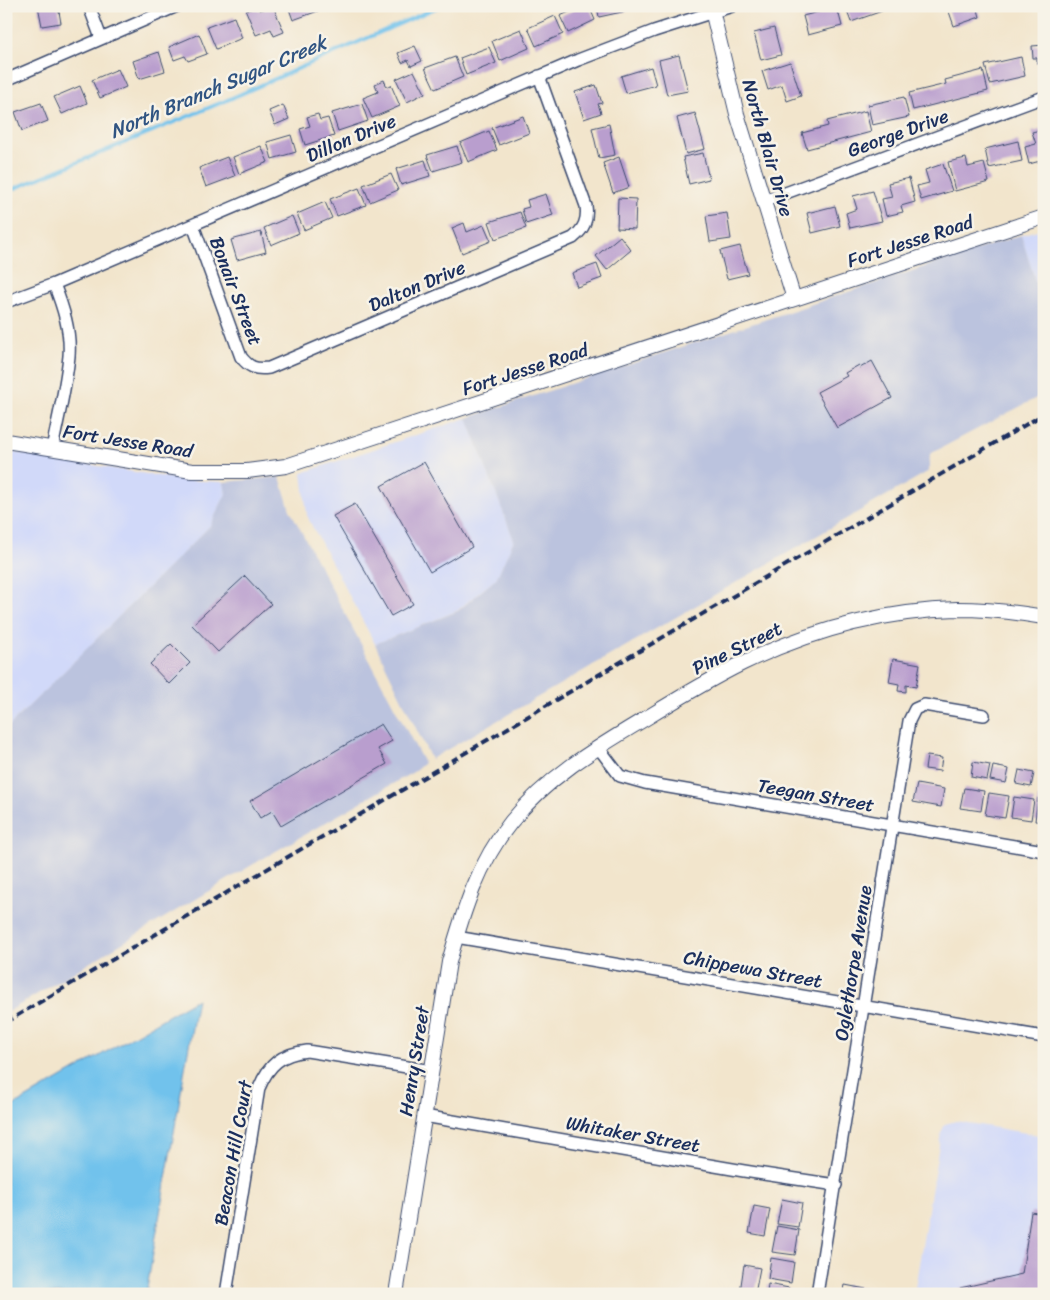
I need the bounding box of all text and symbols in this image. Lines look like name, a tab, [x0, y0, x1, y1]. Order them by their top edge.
water label: North Branch Sugar Creek	[104, 24, 334, 149]
street label: North Blair Drive	[733, 75, 803, 221]
street label: George Drive	[843, 99, 954, 167]
street label: Dillon Drive	[301, 104, 402, 172]
street label: Fort Jesse Road	[843, 205, 978, 277]
street label: Bonair Street	[200, 232, 272, 350]
street label: Dalton Drive	[363, 251, 471, 321]
street label: Fort Jesse Road	[458, 333, 593, 405]
street label: Fort Jesse Road	[61, 414, 196, 468]
street label: Pine Street	[686, 612, 788, 684]
street label: Teegan Street	[755, 769, 877, 821]
street label: Oglethorpe Avenue	[824, 883, 882, 1043]
street label: Chippewa Street	[681, 941, 825, 997]
street label: Henry Street	[389, 1002, 439, 1118]
street label: Beacon Hill Court	[204, 1076, 262, 1228]
street label: Whitaker Street	[563, 1106, 703, 1162]

